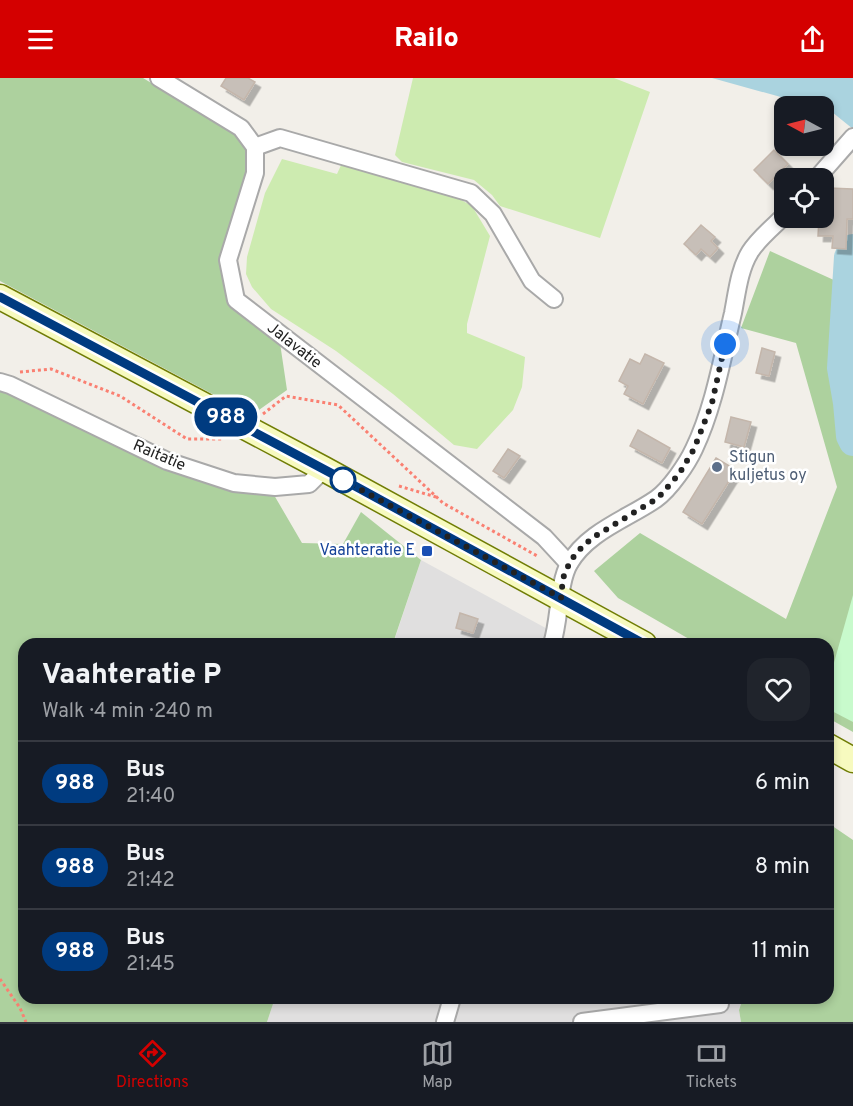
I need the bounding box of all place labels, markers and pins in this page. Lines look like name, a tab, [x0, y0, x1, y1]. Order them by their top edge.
place label: Stigun kuljetus oy	[729, 448, 807, 486]
marker: Stigun kuljetus oy	[710, 460, 724, 474]
unlabelled marker	[330, 467, 356, 493]
place label: Vaahteratie E	[320, 541, 415, 561]
marker: Vaahteratie E	[420, 544, 434, 558]

